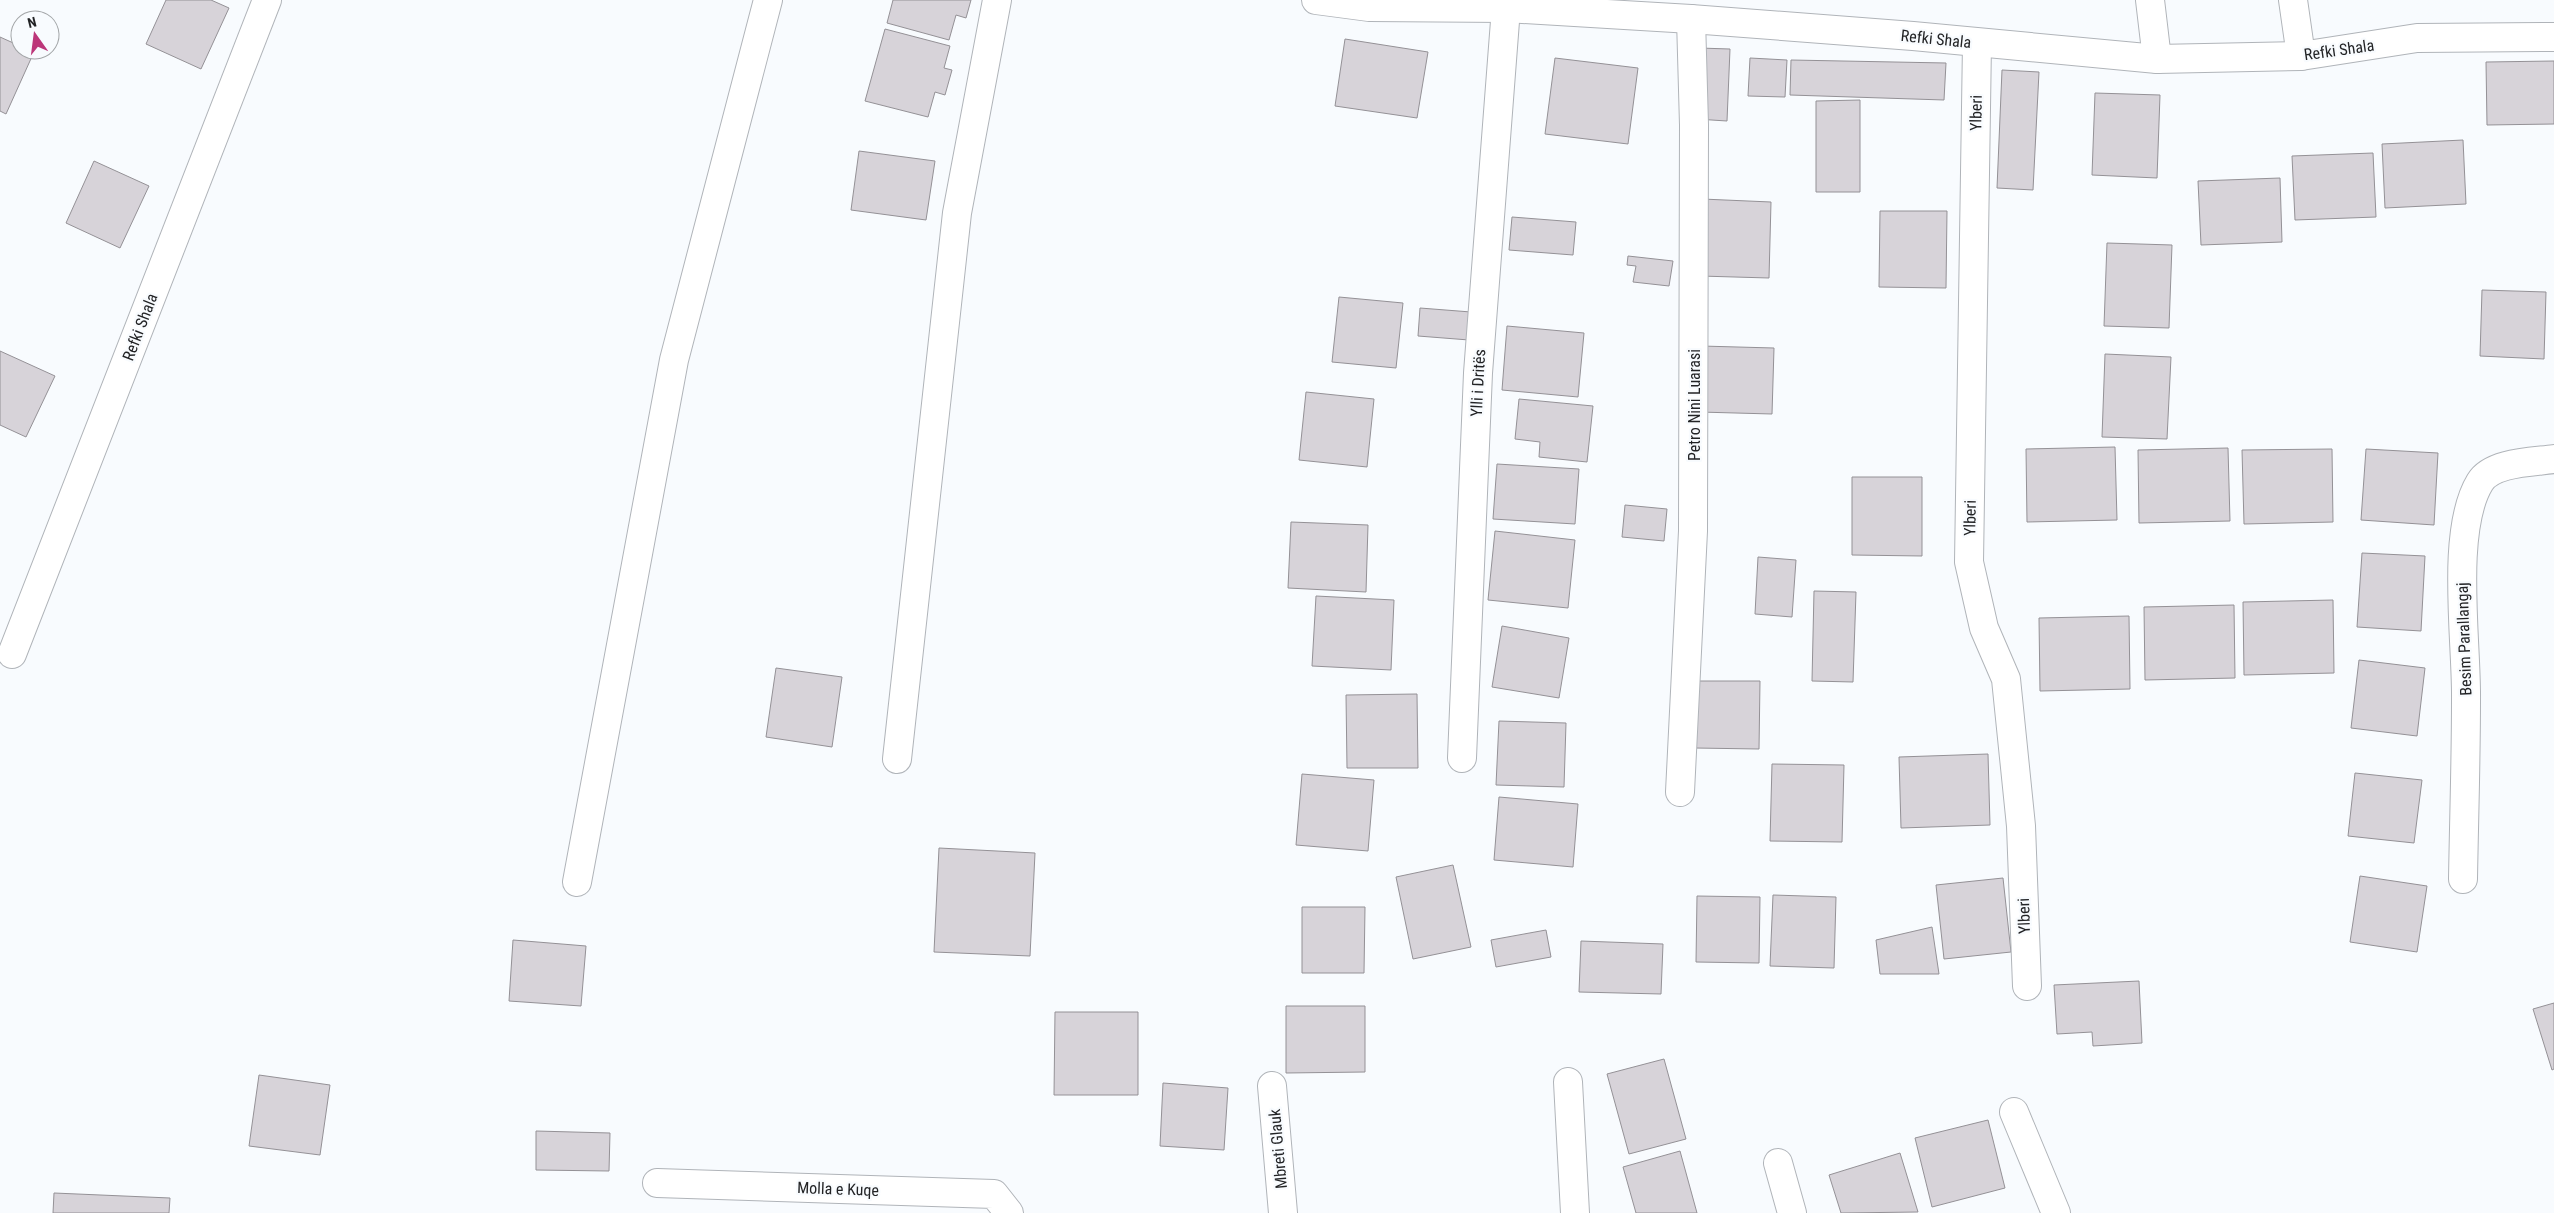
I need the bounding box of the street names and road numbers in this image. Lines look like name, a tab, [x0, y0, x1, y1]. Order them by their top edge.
street label: Refki Shala	[1900, 26, 1972, 52]
street label: Refki Shala	[2303, 36, 2375, 64]
street label: Ylberi	[1966, 95, 1986, 131]
street label: Refki Shala	[118, 291, 162, 363]
street label: Ylli i Dritës	[1467, 349, 1489, 417]
street label: Petro Nini Luarasi	[1685, 349, 1704, 461]
street label: Ylberi	[1960, 500, 1980, 536]
street label: Besim Parallangaj	[2453, 582, 2475, 696]
street label: Ylberi	[2014, 898, 2034, 934]
street label: Mbreti Glauk	[1265, 1108, 1291, 1190]
street label: Molla e Kuqe	[797, 1178, 879, 1200]

